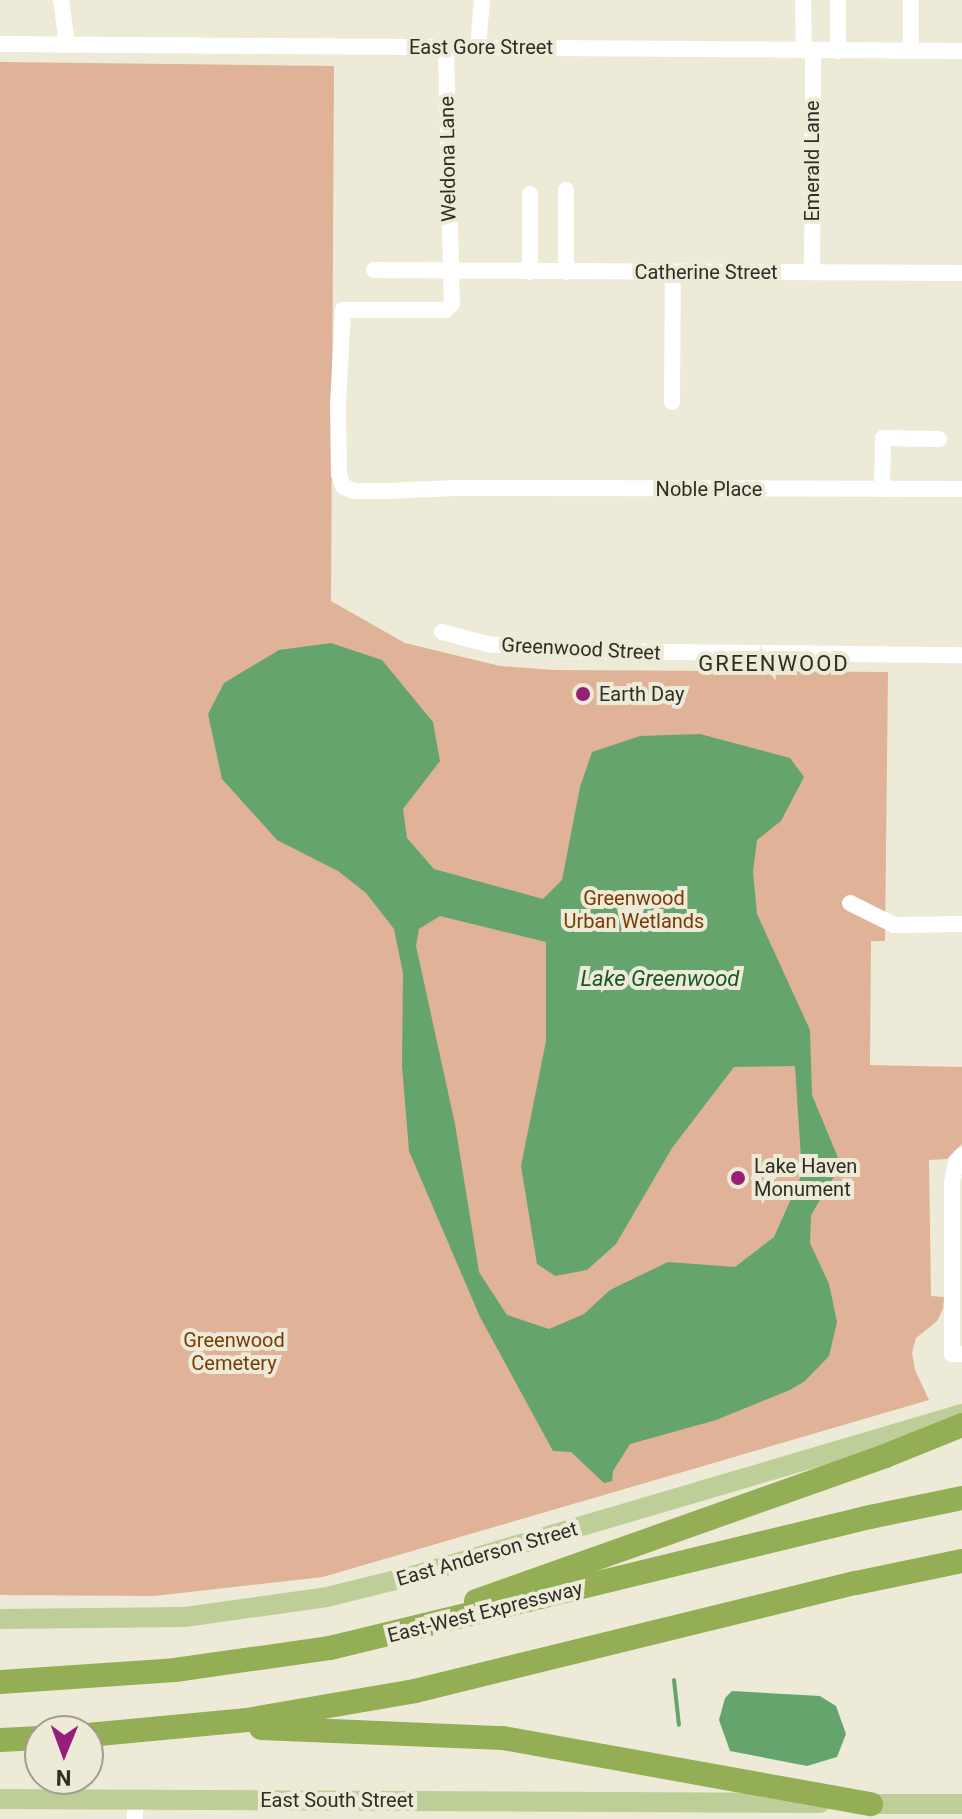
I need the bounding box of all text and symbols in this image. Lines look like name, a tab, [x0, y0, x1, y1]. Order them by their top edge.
street label: East Gore Street	[409, 35, 553, 59]
street label: Weldona Lane	[435, 96, 461, 222]
street label: Emerald Lane	[800, 100, 824, 222]
street label: Catherine Street	[634, 260, 778, 284]
street label: Noble Place	[656, 477, 762, 501]
street label: Greenwood Street	[501, 633, 661, 665]
district label: GREENWOOD	[698, 651, 850, 677]
place label: Earth Day	[599, 682, 684, 706]
marker: Earth Day	[574, 685, 592, 703]
park label: Greenwood Urban Wetlands	[564, 887, 704, 934]
water label: Lake Greenwood	[581, 966, 739, 992]
place label: Lake Haven Monument	[754, 1154, 857, 1201]
marker: Lake Haven Monument	[729, 1169, 747, 1187]
park label: Greenwood Cemetery	[183, 1328, 285, 1375]
street label: East Anderson Street	[394, 1517, 580, 1591]
street label: East-West Expressway	[385, 1576, 585, 1648]
north arrow	[24, 1715, 104, 1795]
text: N	[56, 1765, 72, 1790]
street label: East South Street	[260, 1788, 414, 1812]

